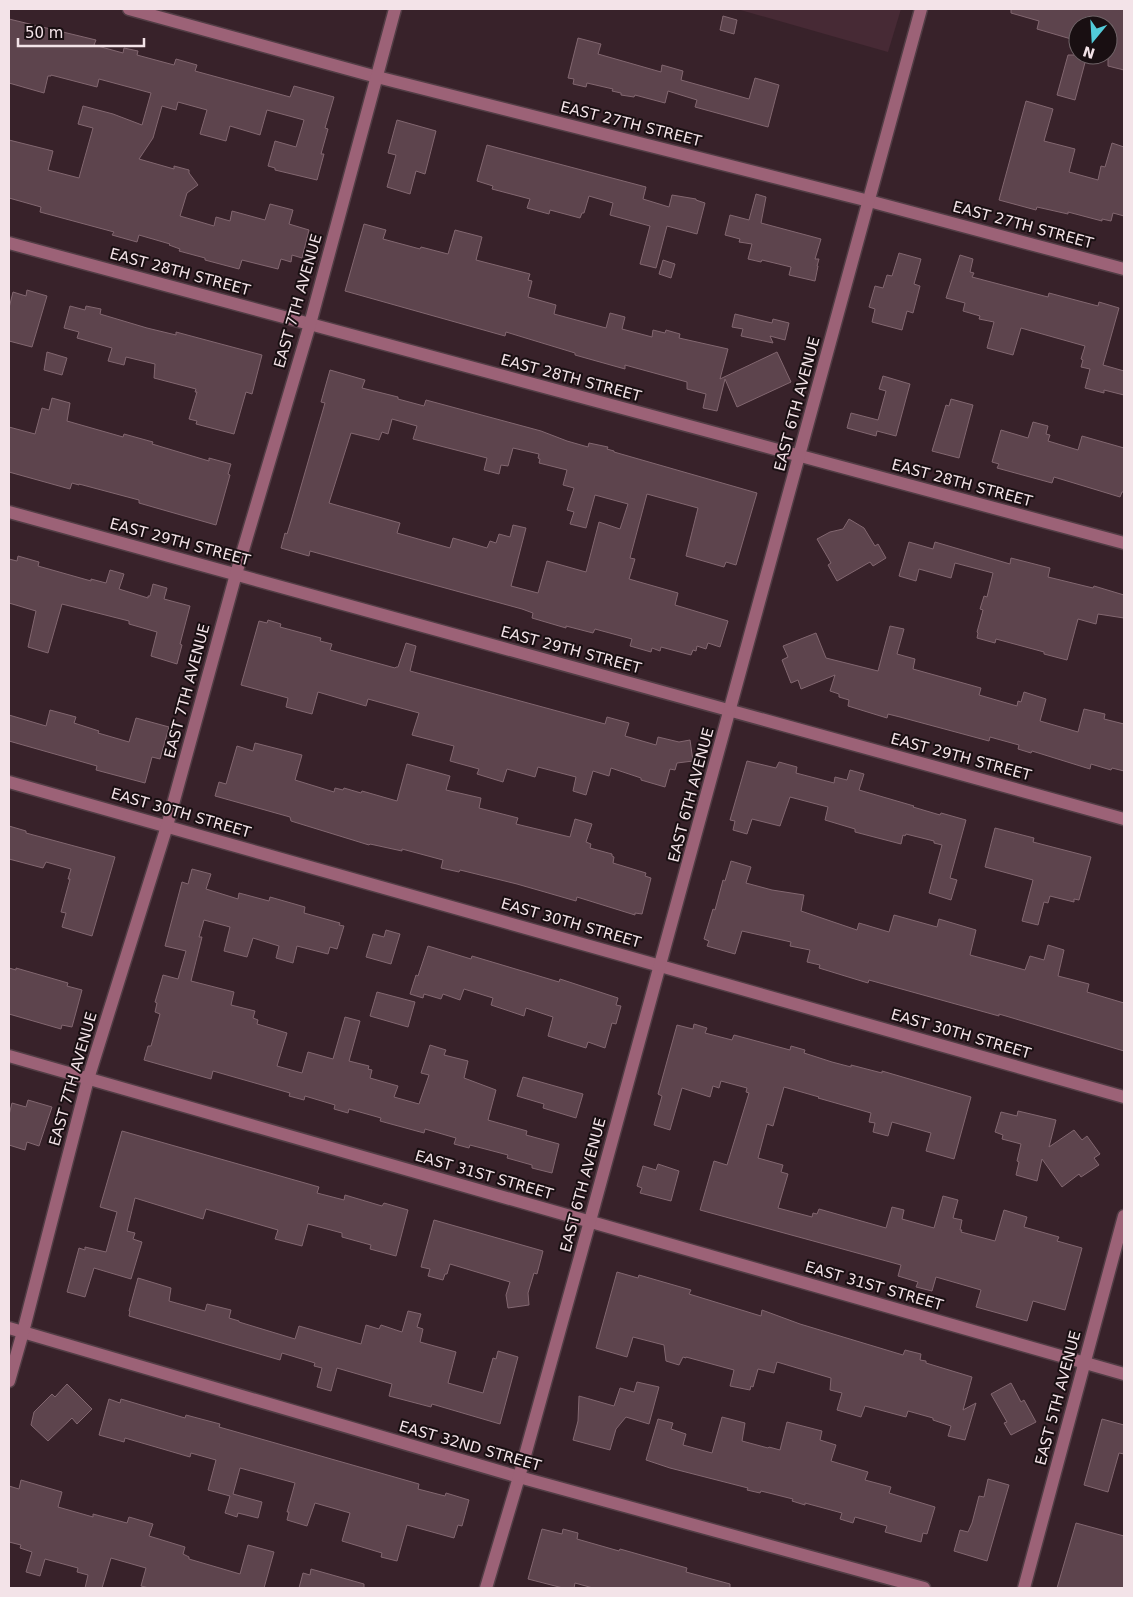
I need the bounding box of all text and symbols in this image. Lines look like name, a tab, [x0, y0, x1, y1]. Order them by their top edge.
scale bar	[18, 15, 144, 47]
north arrow	[1068, 15, 1118, 65]
text: 50 m	[25, 24, 63, 42]
text: N	[1081, 43, 1097, 62]
street label: EAST 27TH STREET	[559, 98, 704, 150]
street label: EAST 27TH STREET	[951, 198, 1096, 253]
street label: EAST 7TH AVENUE	[270, 232, 326, 370]
street label: EAST 28TH STREET	[108, 245, 253, 300]
street label: EAST 6TH AVENUE	[770, 335, 824, 473]
street label: EAST 28TH STREET	[499, 351, 644, 406]
street label: EAST 28TH STREET	[890, 456, 1035, 511]
street label: EAST 29TH STREET	[108, 515, 253, 570]
street label: EAST 7TH AVENUE	[160, 622, 214, 760]
street label: EAST 29TH STREET	[499, 623, 644, 678]
street label: EAST 6TH AVENUE	[664, 726, 718, 864]
street label: EAST 29TH STREET	[889, 730, 1034, 785]
street label: EAST 30TH STREET	[109, 784, 254, 842]
street label: EAST 30TH STREET	[499, 894, 644, 952]
street label: EAST 30TH STREET	[889, 1005, 1034, 1063]
street label: EAST 7TH AVENUE	[45, 1010, 101, 1148]
street label: EAST 6TH AVENUE	[556, 1116, 610, 1254]
street label: EAST 31ST STREET	[413, 1147, 556, 1204]
street label: EAST 31ST STREET	[803, 1258, 946, 1315]
street label: EAST 5TH AVENUE	[1031, 1329, 1085, 1467]
street label: EAST 32ND STREET	[397, 1417, 544, 1475]

